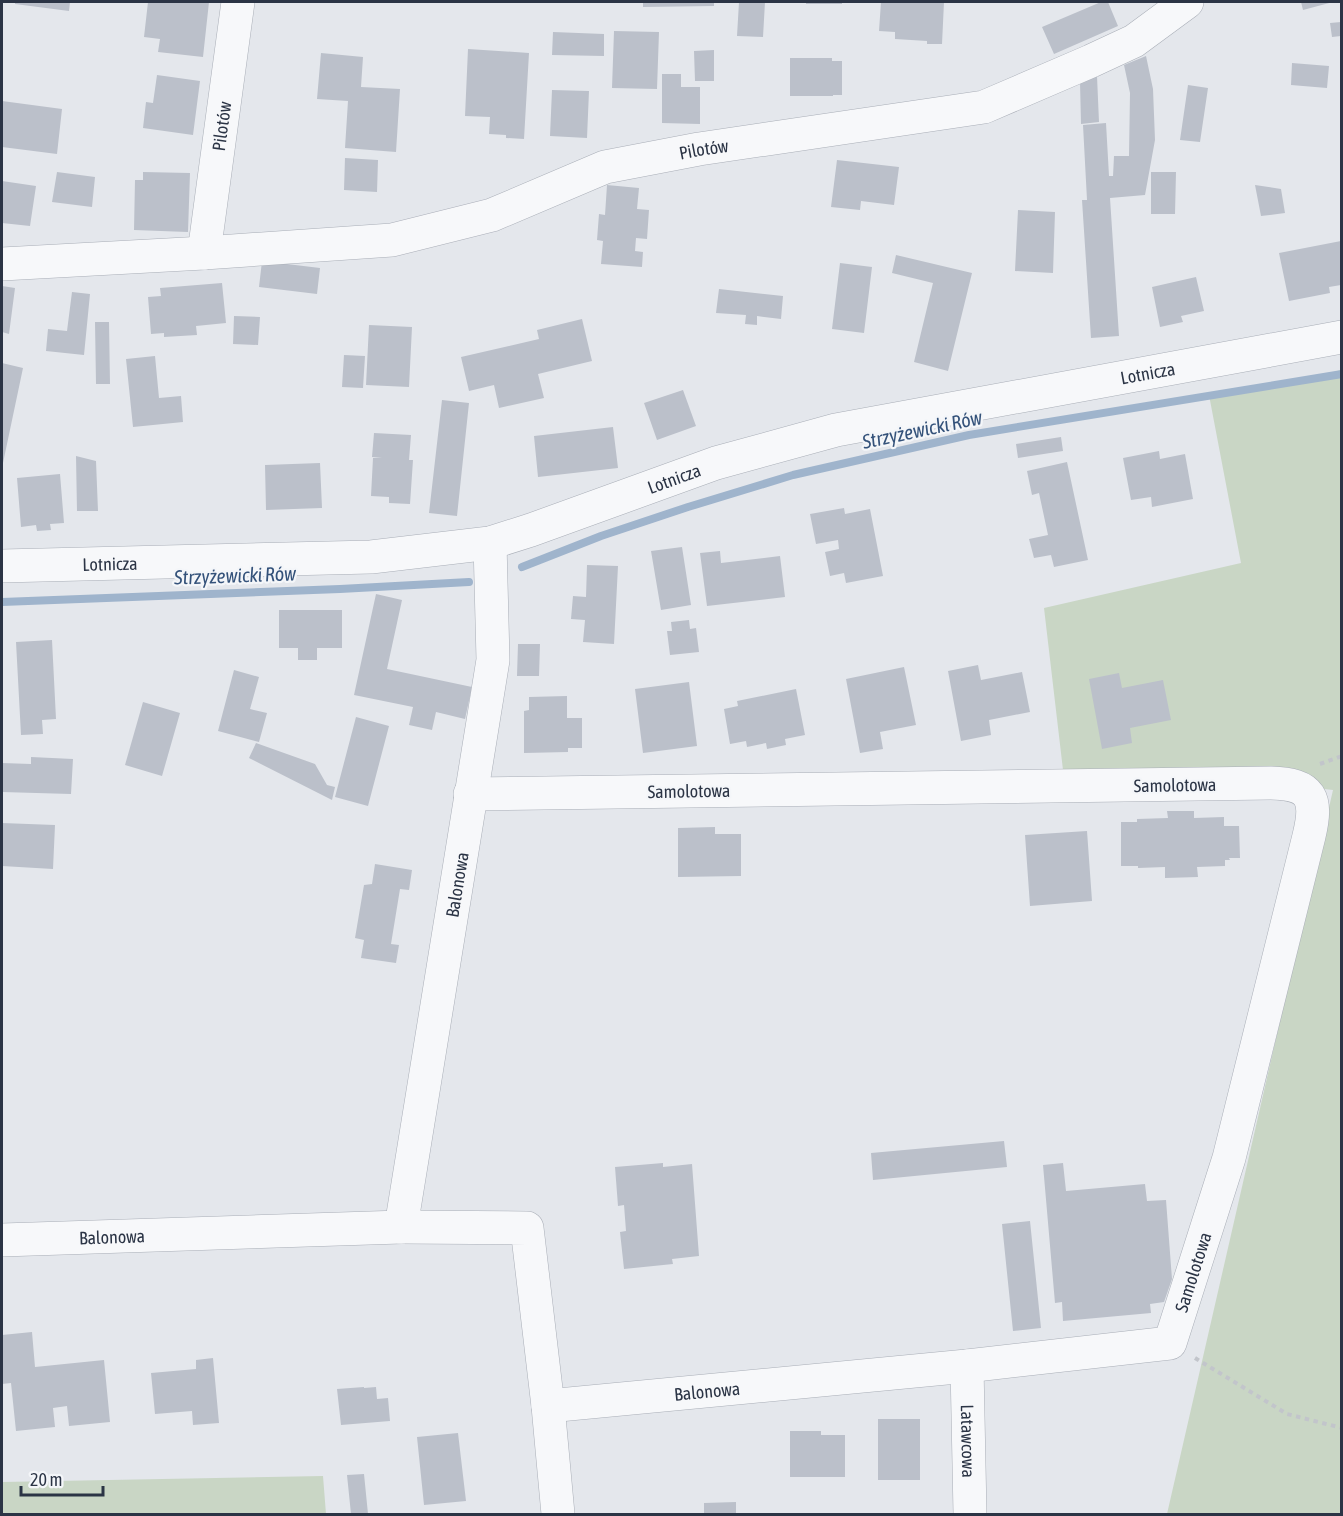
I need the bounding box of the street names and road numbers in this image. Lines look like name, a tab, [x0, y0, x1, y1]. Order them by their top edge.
street label: Pilotów	[207, 100, 235, 152]
street label: Pilotów	[677, 134, 730, 163]
street label: Lotnicza	[1119, 357, 1177, 388]
street label: Lotnicza	[645, 459, 703, 497]
street label: Lotnicza	[82, 552, 138, 575]
street label: Samolotowa	[1134, 774, 1216, 796]
street label: Samolotowa	[648, 780, 730, 802]
street label: Balonowa	[441, 850, 472, 919]
street label: Balonowa	[79, 1225, 145, 1248]
street label: Samolotowa	[1170, 1229, 1215, 1315]
street label: Balonowa	[673, 1377, 741, 1404]
street label: Latawcowa	[957, 1404, 980, 1478]

